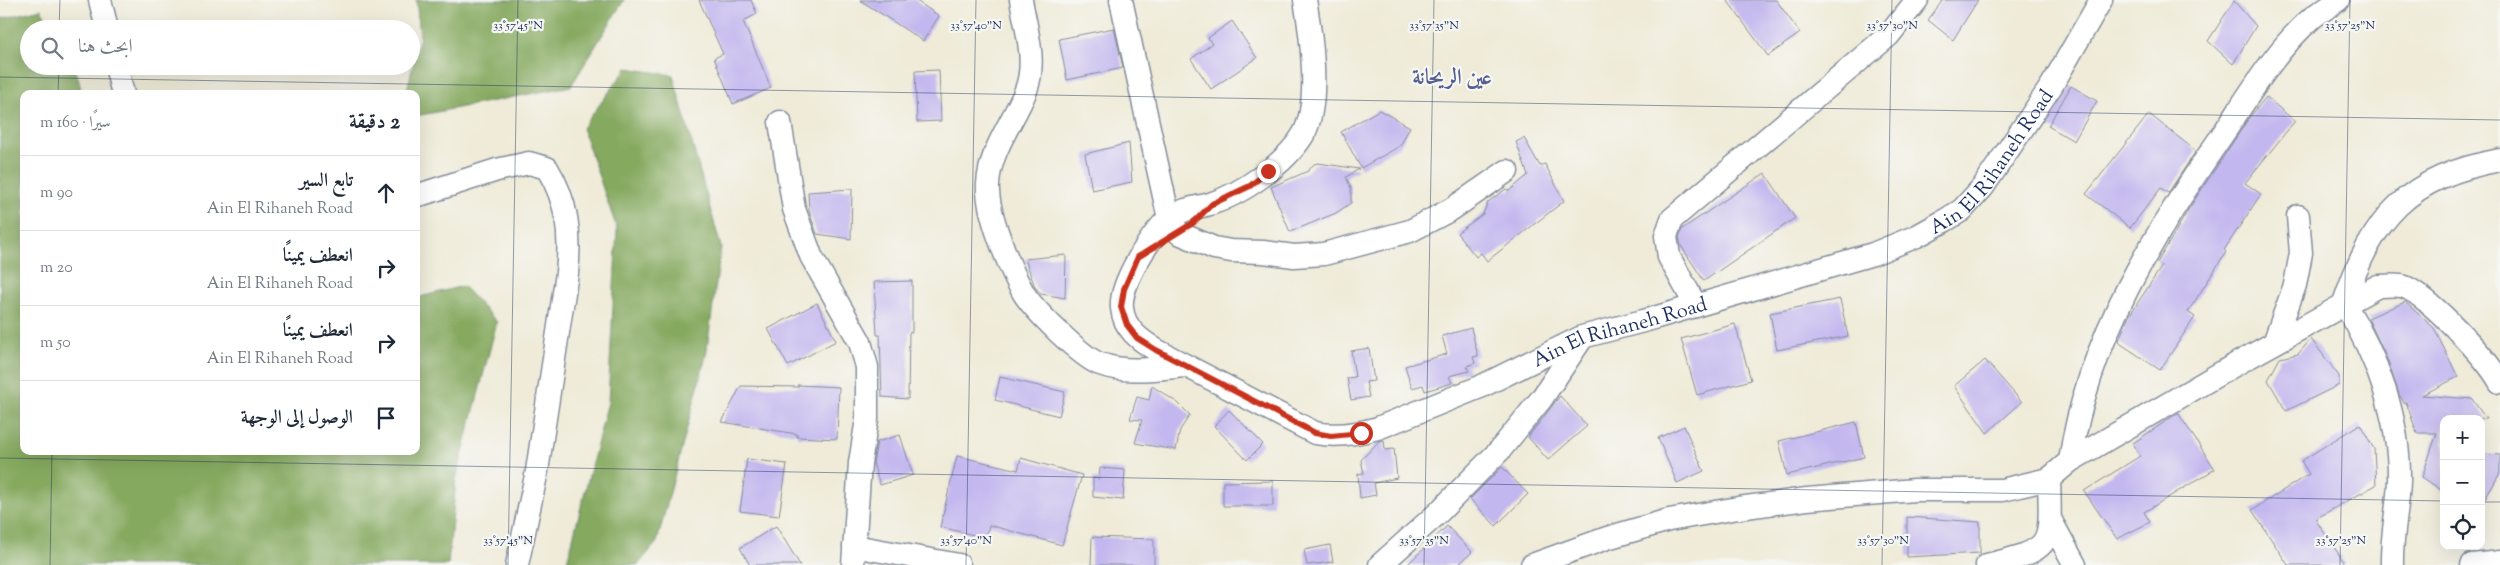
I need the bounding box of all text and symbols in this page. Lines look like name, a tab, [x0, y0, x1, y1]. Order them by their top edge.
text: 33°57'45"N	[493, 17, 543, 35]
text: 33°57'40"N	[950, 17, 1002, 35]
text: 33°57'35"N	[1409, 17, 1459, 35]
text: 33°57'30"N	[1866, 17, 1918, 35]
text: 33°57'25"N	[2325, 17, 2376, 35]
search box	[20, 20, 420, 75]
icon: search	[38, 34, 66, 62]
text: ابحث هنا	[78, 34, 133, 61]
district label: عين الريحانة	[1412, 63, 1492, 95]
street label: Ain El Rihaneh Road	[1925, 85, 2062, 243]
text: 2 دقيقة	[349, 108, 400, 138]
text: سيرًا · 160 m	[40, 112, 111, 135]
route end	[1257, 160, 1280, 183]
text: تابع السير	[299, 168, 353, 195]
icon: ahead	[372, 179, 400, 207]
text: 90 m	[40, 182, 73, 205]
text: Ain El Rihaneh Road	[207, 198, 353, 221]
text: انعطف يمينًا	[283, 243, 353, 270]
icon: right	[372, 254, 400, 282]
text: 20 m	[40, 257, 73, 280]
text: Ain El Rihaneh Road	[207, 273, 353, 296]
street label: Ain El Rihaneh Road	[1528, 291, 1711, 376]
text: انعطف يمينًا	[283, 318, 353, 345]
icon: right	[372, 329, 400, 357]
text: 50 m	[40, 332, 71, 355]
text: Ain El Rihaneh Road	[207, 348, 353, 371]
icon: arrive	[372, 404, 400, 432]
text: الوصول إلى الوجهة	[241, 405, 353, 432]
map controls	[2440, 415, 2485, 550]
button: +	[2440, 415, 2485, 460]
route start	[1350, 422, 1373, 445]
button: −	[2440, 460, 2485, 505]
button: locate	[2440, 505, 2485, 550]
text: 33°57'45"N	[483, 532, 533, 550]
text: 33°57'40"N	[940, 532, 992, 550]
text: 33°57'35"N	[1399, 532, 1449, 550]
text: 33°57'30"N	[1857, 532, 1909, 550]
text: 33°57'25"N	[2316, 532, 2367, 550]

